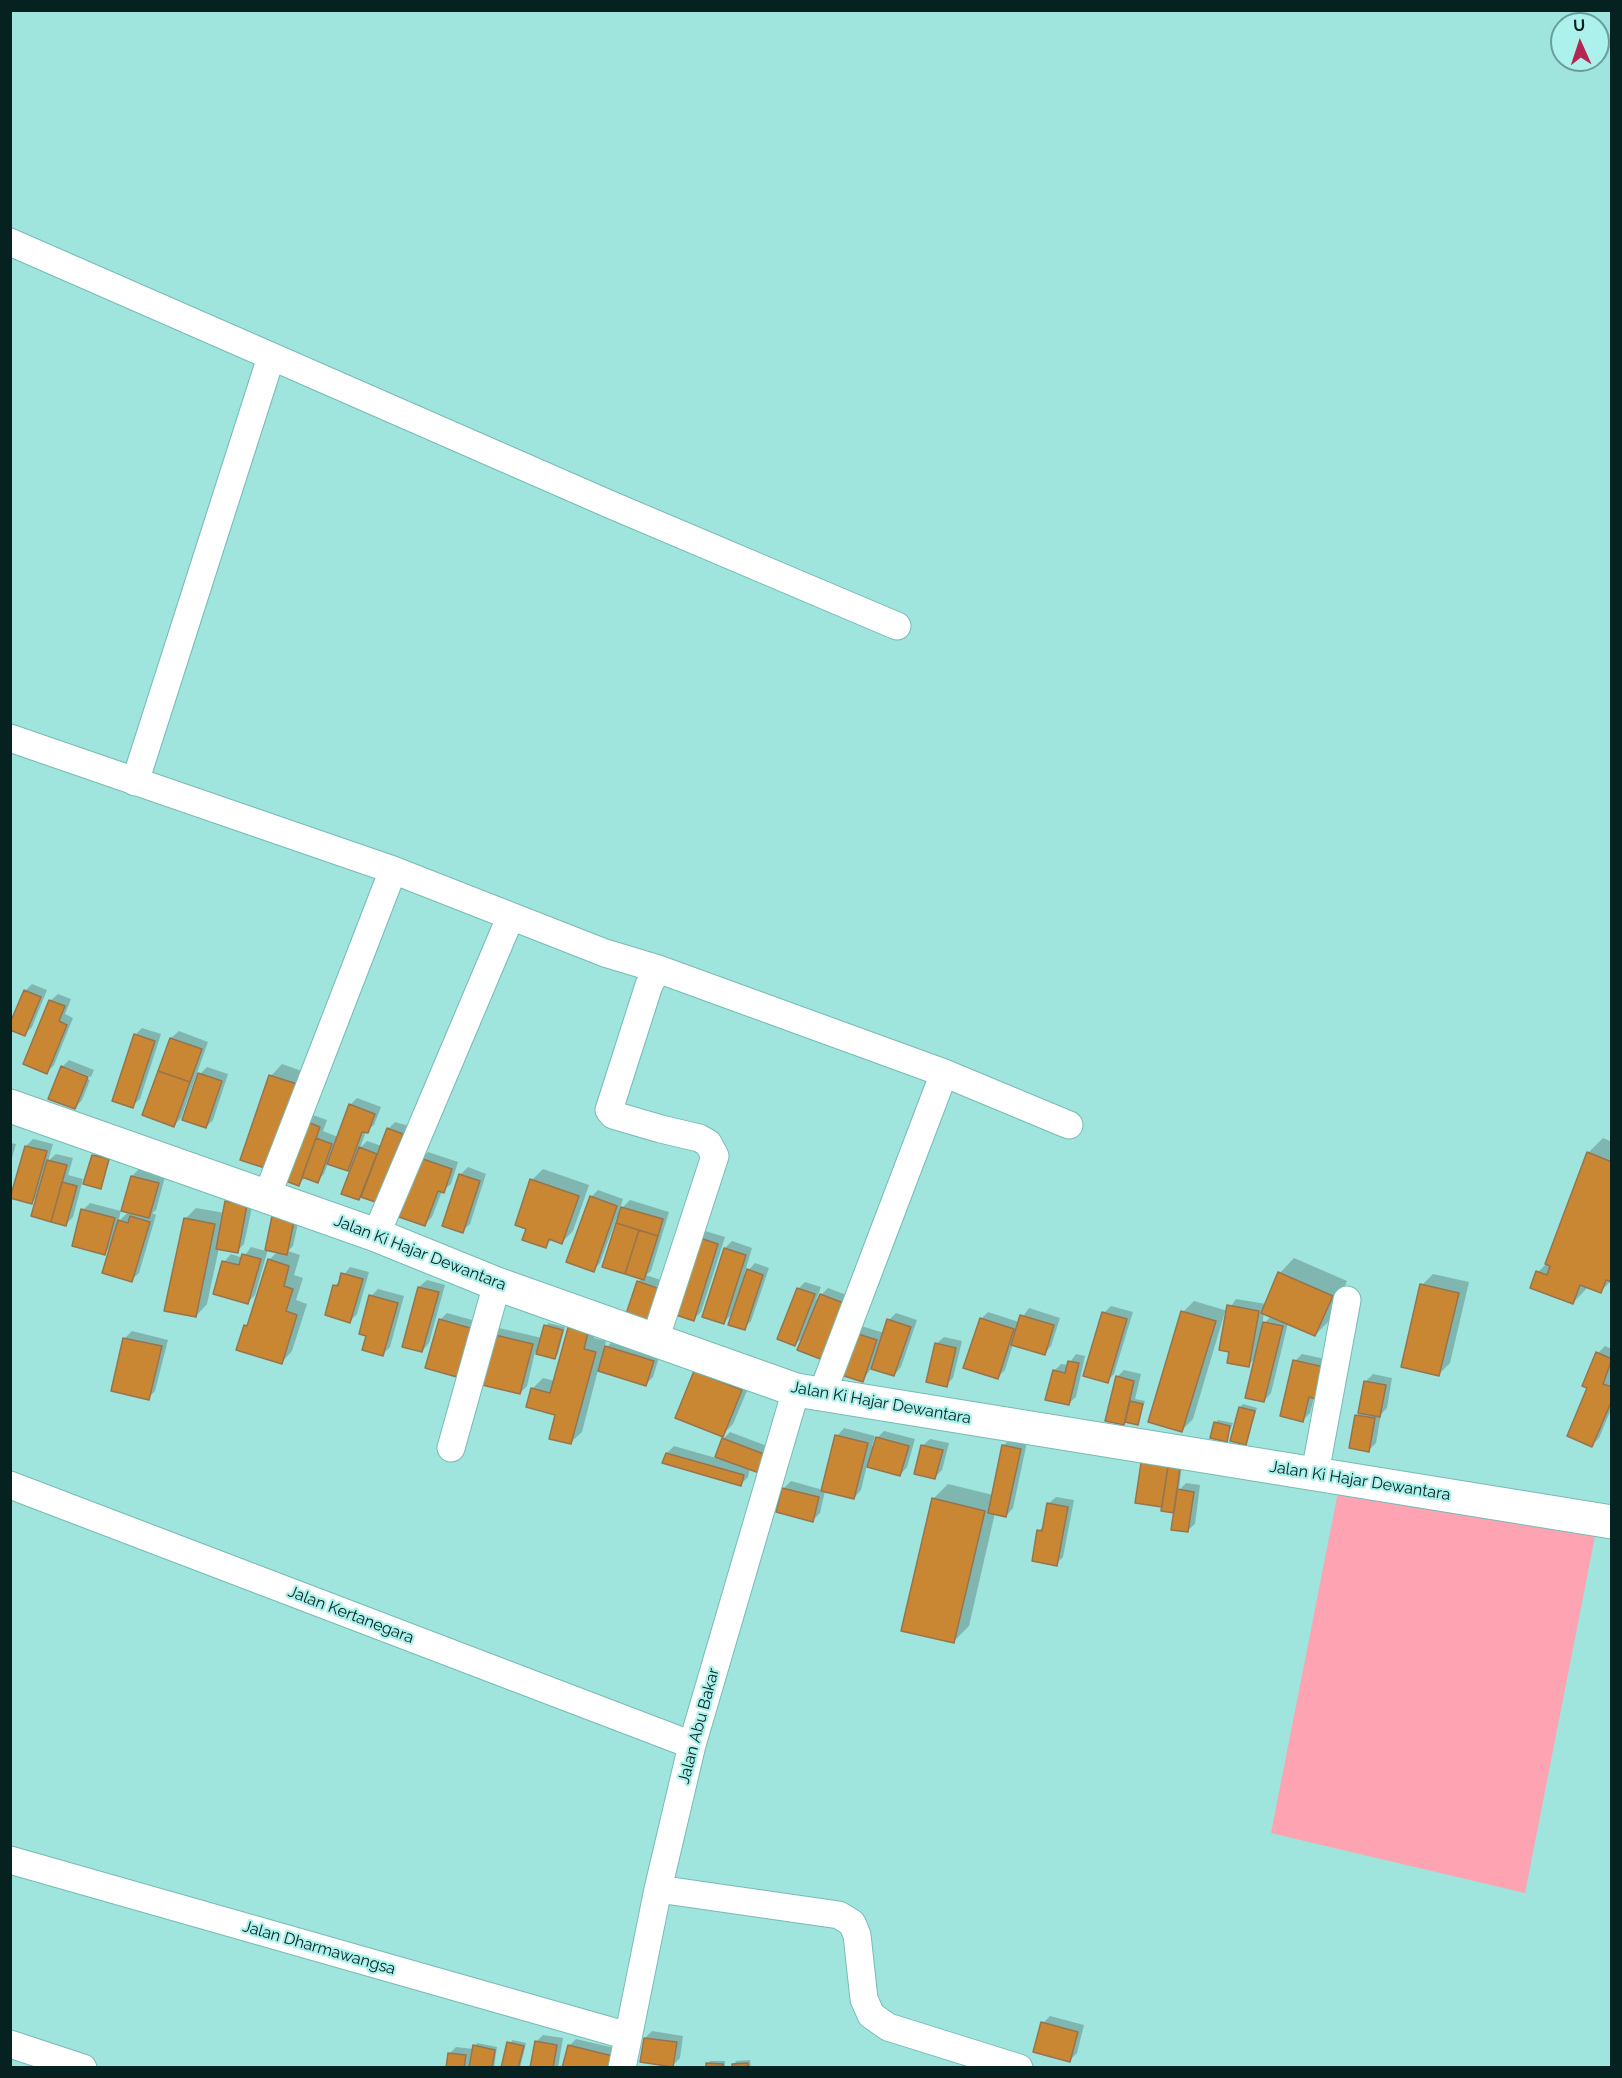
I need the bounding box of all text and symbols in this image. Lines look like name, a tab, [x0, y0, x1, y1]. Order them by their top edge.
north arrow	[1550, 12, 1610, 72]
text: U	[1573, 16, 1586, 35]
street label: Jalan Ki Hajar Dewantara	[331, 1211, 509, 1295]
street label: Jalan Ki Hajar Dewantara	[789, 1378, 973, 1428]
street label: Jalan Ki Hajar Dewantara	[1268, 1457, 1452, 1505]
street label: Jalan Kertanegara	[285, 1582, 417, 1648]
street label: Jalan Abu Bakar	[674, 1666, 724, 1786]
street label: Jalan Dharmawangsa	[240, 1917, 398, 1979]

